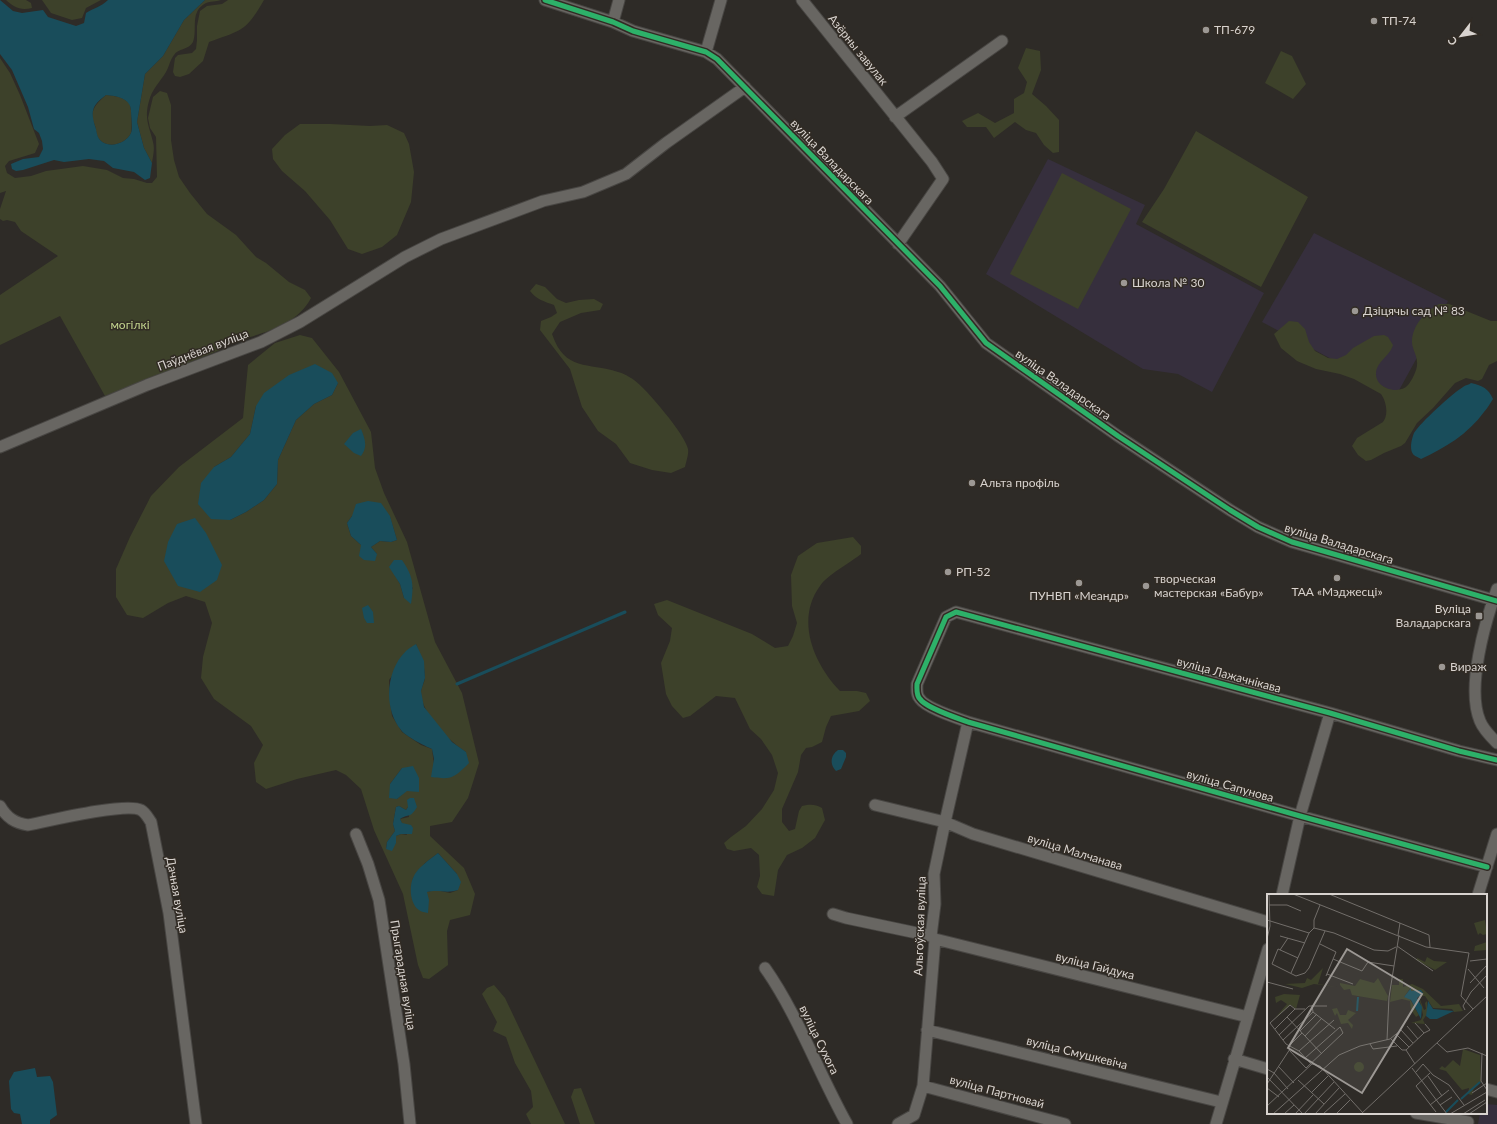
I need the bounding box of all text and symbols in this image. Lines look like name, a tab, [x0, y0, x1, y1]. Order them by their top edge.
street label: Азёрны завулак	[825, 11, 892, 89]
place label: ТП-74	[1382, 13, 1416, 28]
marker: ТП-74	[1369, 16, 1379, 26]
north arrow	[1441, 16, 1481, 56]
place label: ТП-679	[1214, 22, 1255, 37]
marker: ТП-679	[1201, 25, 1211, 35]
text: С	[1444, 34, 1459, 48]
street label: вуліца Валадарскага	[788, 116, 877, 208]
place label: Школа № 30	[1132, 275, 1204, 290]
marker: Школа № 30	[1119, 278, 1129, 288]
place label: Дзіцячы сад № 83	[1363, 303, 1465, 318]
marker: Дзіцячы сад № 83	[1350, 306, 1360, 316]
park label: могілкі	[110, 317, 150, 332]
street label: Паўднёвая вуліца	[155, 325, 250, 374]
street label: вуліца Валадарскага	[1013, 346, 1114, 423]
place label: Альта профіль	[980, 475, 1060, 490]
marker: Альта профіль	[967, 478, 977, 488]
street label: вуліца Валадарскага	[1283, 520, 1395, 567]
place label: РП-52	[956, 564, 990, 579]
marker: РП-52	[943, 567, 953, 577]
place label: творческая мастерская «Бабур»	[1154, 571, 1263, 600]
marker: ТАА «Мэджесці»	[1332, 573, 1342, 583]
marker: ПУНВП «Меандр»	[1074, 578, 1084, 588]
marker: творческая мастерская «Бабур»	[1141, 581, 1151, 591]
place label: ТАА «Мэджесці»	[1291, 584, 1383, 599]
place label: ПУНВП «Меандр»	[1029, 588, 1129, 603]
place label: Вуліца Валадарскага	[1396, 601, 1471, 630]
marker: Вуліца Валадарскага	[1474, 611, 1484, 621]
street label: вуліца Лажачнікава	[1175, 653, 1283, 696]
place label: Вираж	[1450, 659, 1487, 674]
marker: Вираж	[1437, 662, 1447, 672]
street label: вуліца Сапунова	[1185, 766, 1276, 805]
street label: вуліца Малчанава	[1026, 830, 1124, 873]
street label: Дачная вуліца	[163, 855, 192, 935]
street label: Альгоўская вуліца	[910, 876, 929, 976]
inset map	[1267, 894, 1487, 1114]
street label: Прыгарадная вуліца	[387, 919, 420, 1031]
street label: вуліца Гайдука	[1054, 948, 1136, 983]
street label: вуліца Сухога	[796, 1003, 843, 1077]
street label: вуліца Смушкевіча	[1025, 1033, 1129, 1072]
street label: вуліца Партновай	[948, 1072, 1046, 1111]

